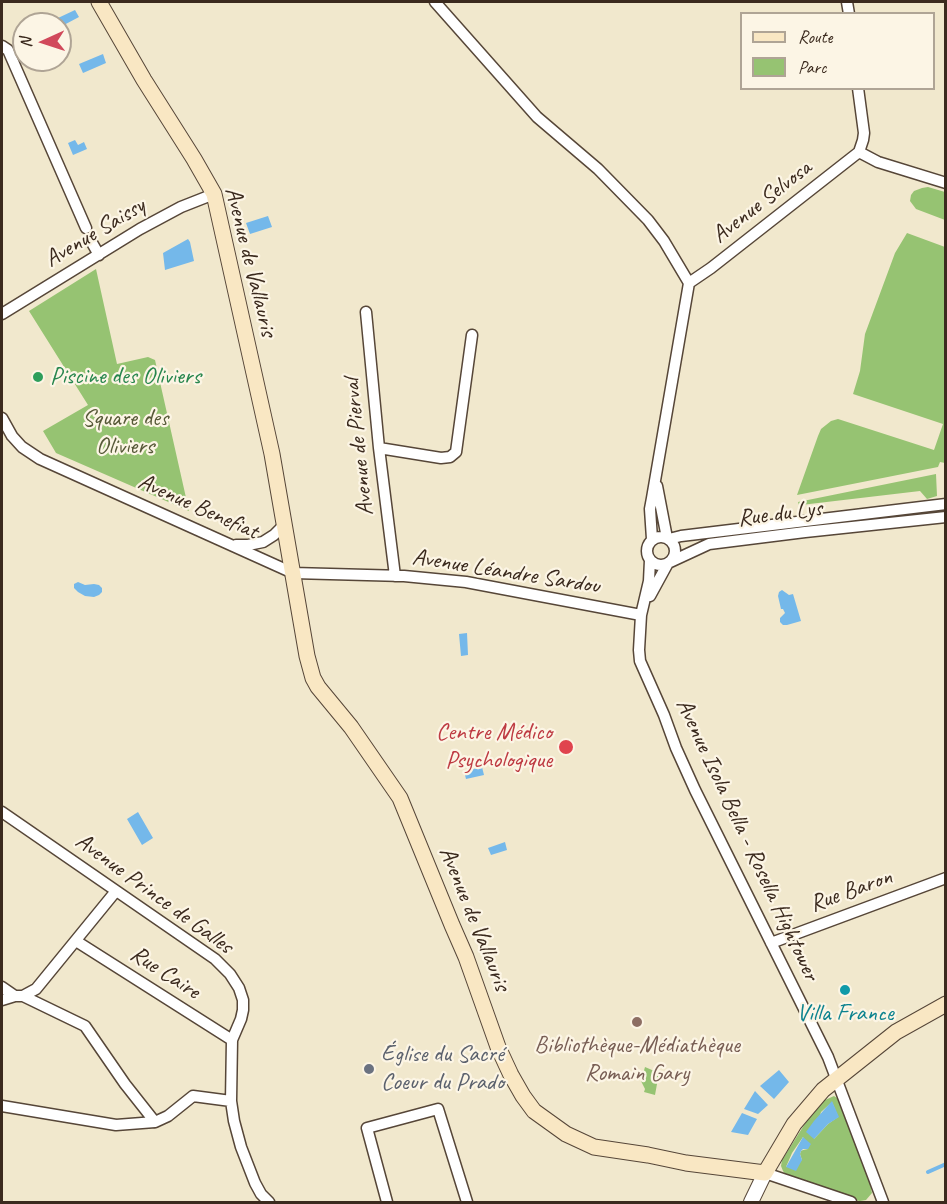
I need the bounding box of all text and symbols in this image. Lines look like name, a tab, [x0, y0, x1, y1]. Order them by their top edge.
north arrow	[12, 12, 72, 72]
legend	[740, 12, 935, 90]
text: Route	[798, 26, 832, 48]
text: N	[16, 37, 36, 48]
text: Parc	[798, 56, 826, 78]
street label: Avenue Selvosa	[706, 154, 818, 250]
street label: Avenue de Vallauris	[218, 184, 282, 340]
street label: Avenue Saissy	[40, 192, 150, 274]
place label: Piscine des Oliviers	[50, 363, 201, 391]
marker: Piscine des Oliviers	[31, 370, 45, 384]
street label: Avenue de Pierval	[337, 377, 381, 517]
park label: Square des Oliviers	[82, 405, 168, 461]
street label: Avenue Benefiat	[133, 468, 263, 546]
street label: Rue du Lys	[736, 495, 824, 533]
street label: Avenue Léandre Sardou	[410, 543, 602, 601]
street label: Avenue Isola Bella - Rosella Hightower	[669, 694, 825, 986]
place label: Centre Médico Psychologique	[436, 719, 552, 775]
marker: Centre Médico Psychologique	[557, 738, 575, 756]
street label: Avenue Prince de Galles	[69, 827, 239, 961]
street label: Avenue de Vallauris	[432, 843, 516, 995]
street label: Rue Baron	[806, 863, 896, 919]
street label: Rue Caire	[125, 940, 205, 1006]
marker: Villa France	[838, 983, 852, 997]
place label: Villa France	[796, 1000, 894, 1028]
marker: Bibliothèque-Médiathèque Romain Gary	[630, 1015, 644, 1029]
place label: Bibliothèque-Médiathèque Romain Gary	[534, 1032, 740, 1088]
place label: Église du Sacré Coeur du Prado	[381, 1041, 504, 1097]
marker: Église du Sacré Coeur du Prado	[362, 1062, 376, 1076]

